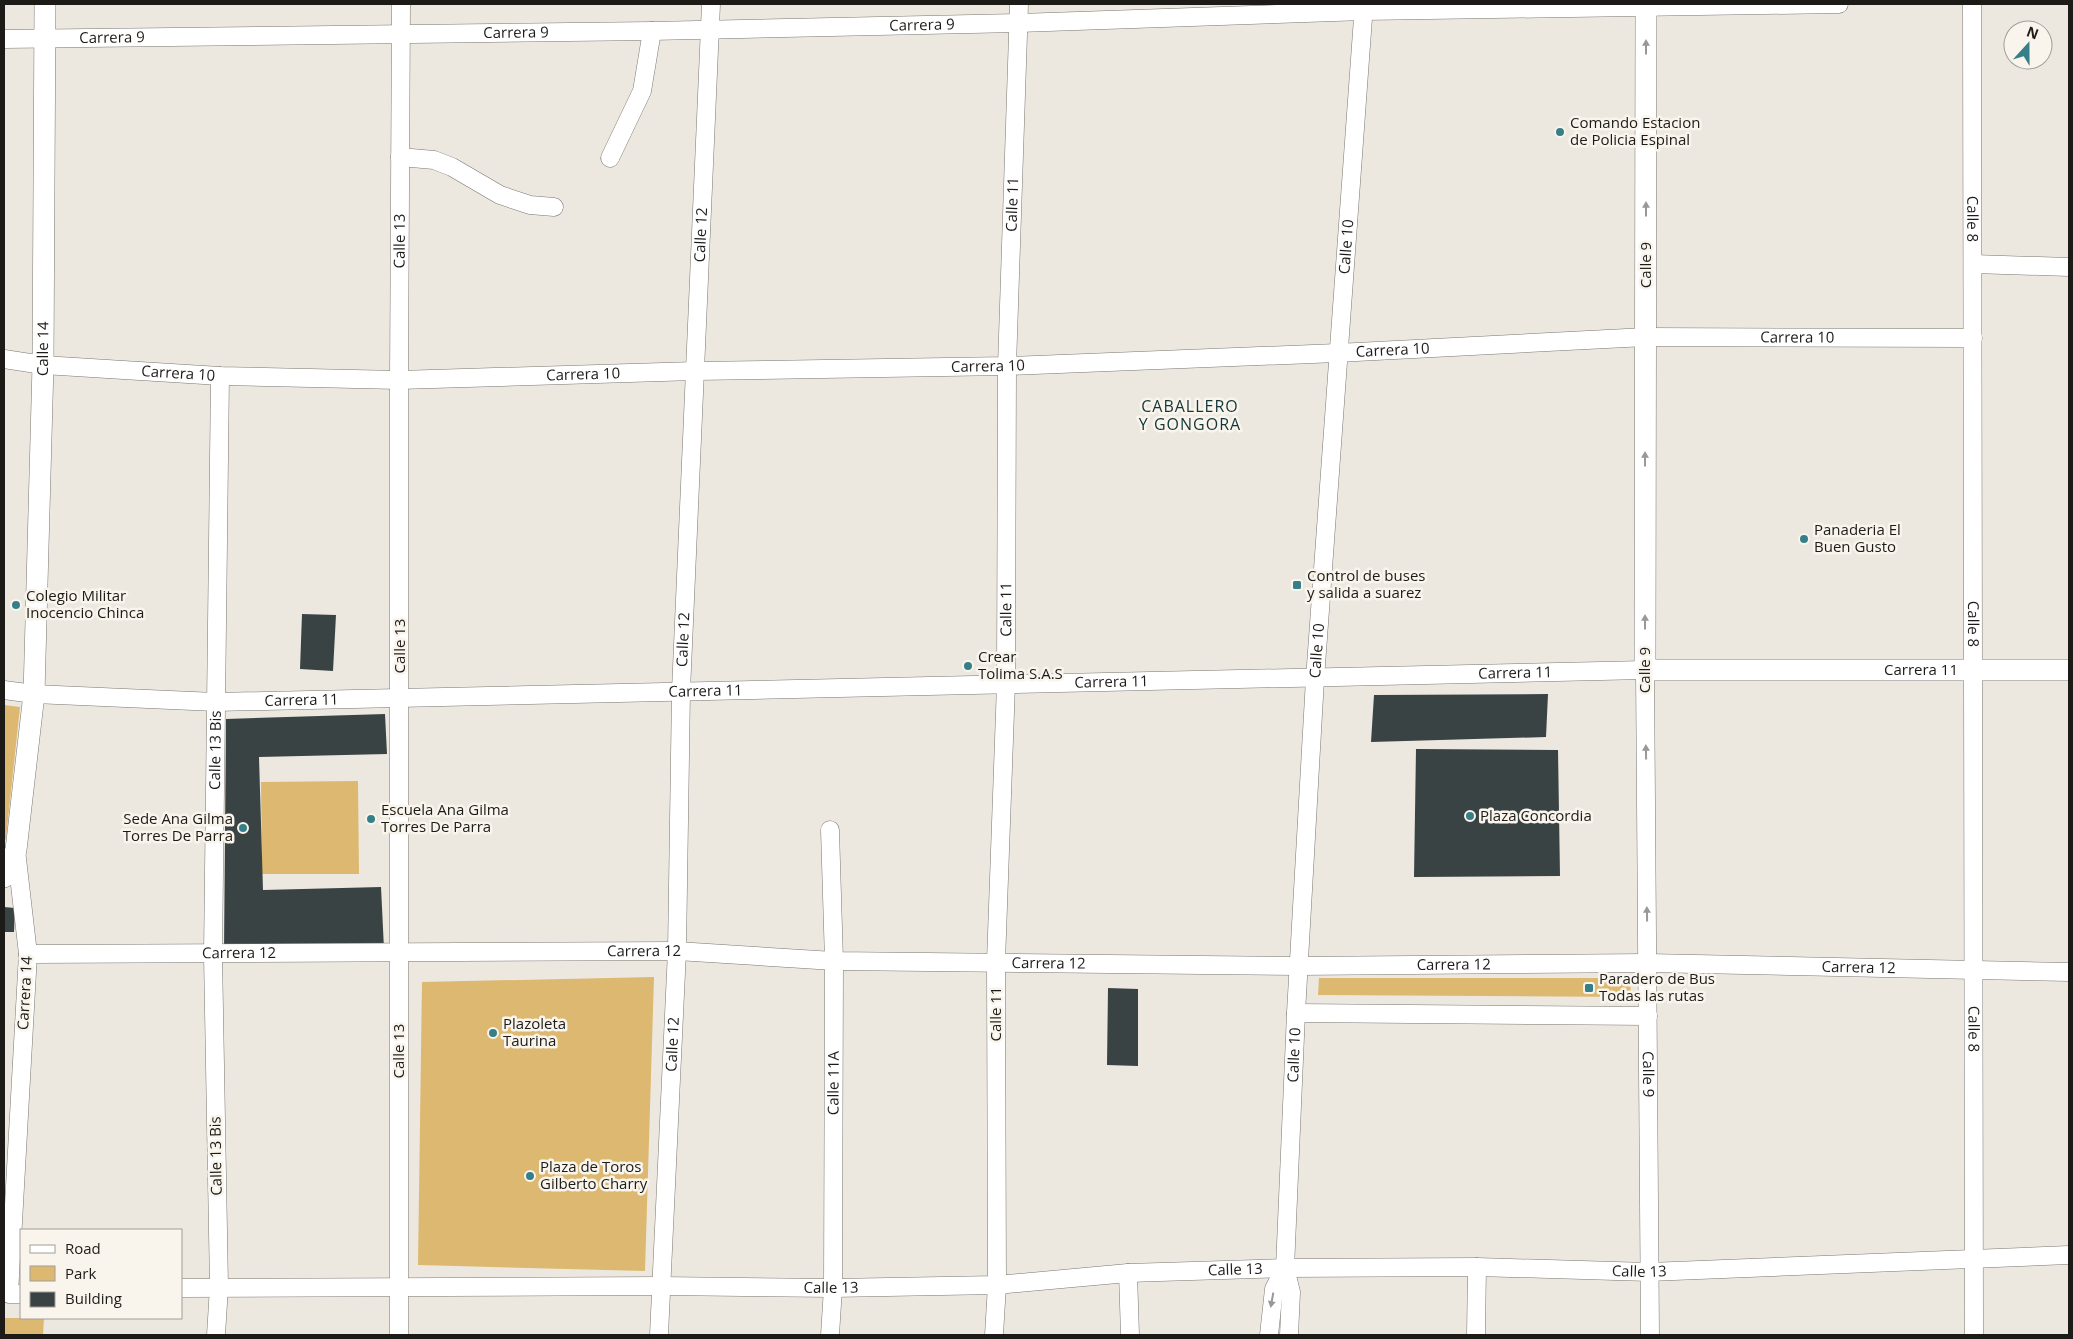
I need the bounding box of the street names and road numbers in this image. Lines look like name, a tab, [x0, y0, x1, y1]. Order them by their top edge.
street label: Carrera 9	[889, 13, 955, 35]
street label: Carrera 9	[483, 21, 549, 42]
street label: Carrera 9	[79, 26, 145, 47]
street label: Calle 11	[1000, 177, 1022, 232]
street label: Calle 8	[1963, 196, 1983, 242]
street label: Calle 12	[689, 207, 711, 263]
street label: Calle 13	[389, 213, 409, 268]
street label: Calle 10	[1333, 219, 1357, 275]
street label: Calle 9	[1635, 242, 1655, 288]
street label: Calle 14	[32, 321, 52, 376]
street label: Carrera 10	[1760, 326, 1834, 347]
street label: Carrera 10	[1355, 337, 1430, 361]
street label: Carrera 10	[951, 354, 1025, 376]
street label: Carrera 10	[141, 360, 216, 385]
street label: Carrera 10	[546, 362, 620, 385]
street label: Calle 11	[995, 582, 1015, 637]
street label: Calle 8	[1964, 601, 1984, 647]
street label: Calle 12	[671, 612, 693, 667]
street label: Calle 13	[389, 619, 409, 673]
street label: Calle 10	[1304, 622, 1328, 679]
street label: Calle 9	[1634, 647, 1654, 693]
street label: Carrera 11	[1884, 659, 1958, 679]
street label: Carrera 11	[1478, 661, 1552, 683]
street label: Carrera 11	[1074, 670, 1149, 692]
street label: Carrera 11	[668, 679, 743, 701]
street label: Carrera 11	[264, 688, 339, 710]
street label: Calle 13 Bis	[204, 710, 225, 790]
street label: Carrera 12	[607, 940, 681, 960]
street label: Carrera 12	[202, 942, 276, 962]
street label: Carrera 12	[1012, 952, 1086, 973]
street label: Carrera 12	[1417, 953, 1491, 974]
street label: Carrera 14	[12, 955, 36, 1030]
street label: Carrera 12	[1821, 956, 1896, 977]
street label: Calle 11	[985, 987, 1005, 1041]
street label: Calle 8	[1965, 1006, 1985, 1052]
street label: Calle 12	[660, 1016, 683, 1072]
street label: Calle 13	[388, 1024, 408, 1078]
street label: Calle 10	[1282, 1027, 1304, 1083]
street label: Calle 11A	[823, 1050, 843, 1115]
street label: Calle 9	[1639, 1051, 1659, 1097]
street label: Calle 13 Bis	[204, 1116, 226, 1196]
street label: Calle 13	[1208, 1258, 1263, 1279]
street label: Calle 13	[1612, 1260, 1667, 1281]
street label: Calle 13	[803, 1277, 859, 1297]

